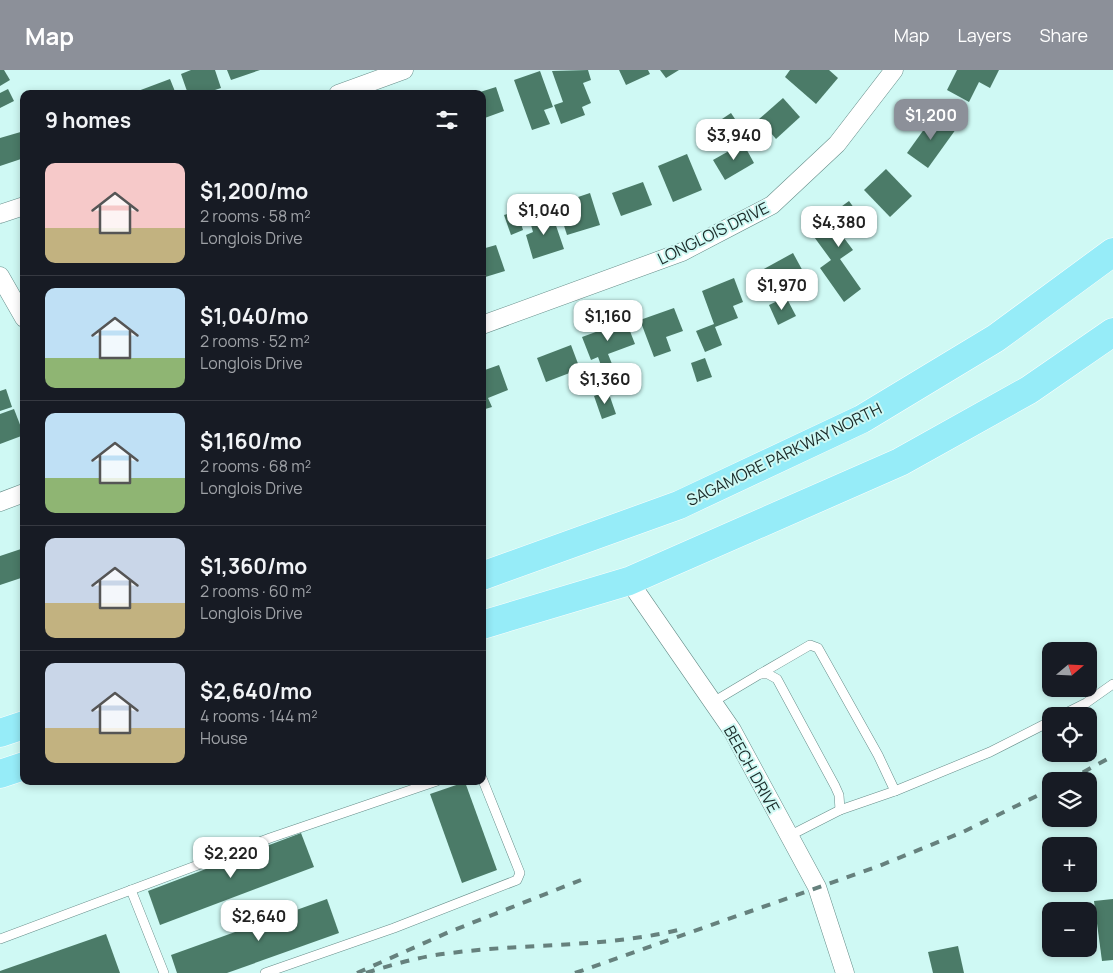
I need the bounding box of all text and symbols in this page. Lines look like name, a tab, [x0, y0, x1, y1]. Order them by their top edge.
text: Map	[25, 19, 74, 52]
text: Map	[894, 23, 929, 47]
text: Layers	[957, 23, 1011, 47]
text: Share	[1039, 23, 1088, 47]
pin: $1,200	[890, 98, 972, 141]
text: $1,200	[905, 104, 957, 126]
text: 9 homes	[45, 106, 131, 134]
icon: filters	[433, 106, 461, 134]
pin: $3,940	[693, 118, 775, 161]
text: $3,940	[707, 124, 761, 146]
text: $1,200/mo	[200, 177, 308, 205]
icon: home	[85, 183, 145, 243]
pin: $1,040	[503, 194, 585, 236]
street label: LONGLOIS DRIVE	[654, 197, 772, 269]
text: $1,040	[518, 199, 570, 221]
text: 2 rooms · 58 m²	[200, 205, 311, 227]
pin: $4,380	[798, 206, 880, 248]
text: $4,380	[812, 211, 866, 233]
text: Longlois Drive	[200, 227, 303, 249]
pin: $1,970	[741, 268, 823, 311]
text: $1,970	[757, 274, 807, 296]
pin: $1,160	[567, 300, 649, 342]
text: $1,040/mo	[200, 302, 308, 330]
text: $1,160	[585, 305, 631, 327]
icon: home	[85, 308, 145, 368]
text: 2 rooms · 52 m²	[200, 330, 310, 352]
text: Longlois Drive	[200, 352, 303, 374]
pin: $1,360	[564, 362, 646, 405]
text: $1,360	[579, 368, 631, 390]
street label: SAGAMORE PARKWAY NORTH	[683, 397, 885, 511]
text: $1,160/mo	[200, 427, 302, 455]
icon: home	[85, 433, 145, 493]
text: 2 rooms · 68 m²	[200, 455, 311, 477]
text: Longlois Drive	[200, 477, 303, 499]
text: $1,360/mo	[200, 552, 307, 580]
icon: home	[85, 558, 145, 618]
text: 2 rooms · 60 m²	[200, 580, 312, 602]
text: Longlois Drive	[200, 602, 303, 624]
north arrow	[1042, 642, 1098, 698]
map controls	[1042, 642, 1097, 957]
text: $2,640/mo	[200, 677, 312, 705]
icon: home	[85, 683, 145, 743]
text: 4 rooms · 144 m²	[200, 705, 318, 727]
button: locate	[1042, 707, 1097, 762]
street label: BEECH DRIVE	[719, 721, 785, 817]
text: House	[200, 727, 248, 749]
button: layers	[1042, 772, 1097, 827]
pin: $2,220	[190, 836, 272, 879]
button: +	[1042, 837, 1097, 892]
text: $2,220	[204, 842, 258, 864]
pin: $2,640	[218, 900, 300, 942]
button: −	[1042, 902, 1097, 957]
text: $2,640	[232, 905, 286, 927]

